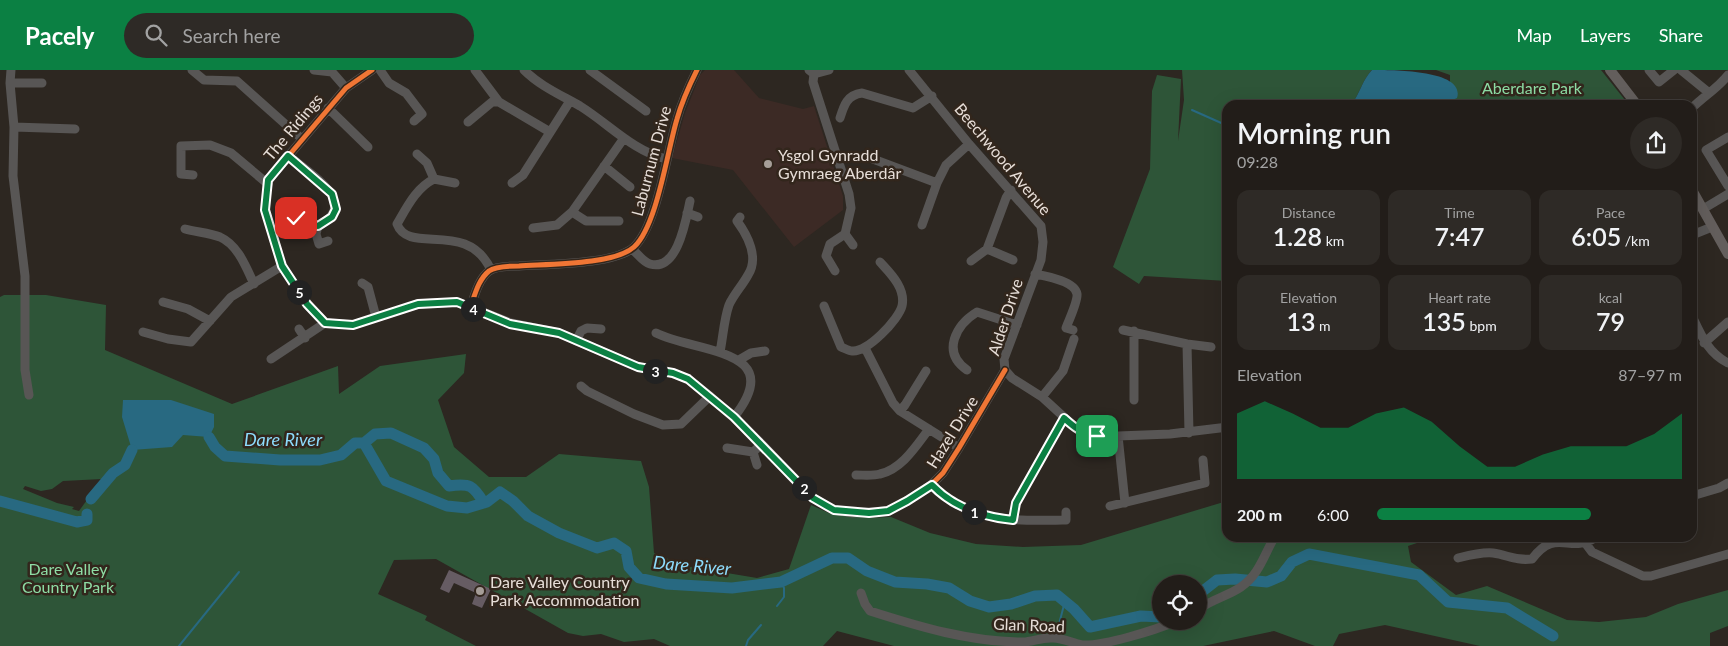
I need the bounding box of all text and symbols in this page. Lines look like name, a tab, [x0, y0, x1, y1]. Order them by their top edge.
search box	[124, 13, 474, 58]
text: Pacely	[25, 21, 94, 50]
icon: search	[142, 21, 170, 49]
text: Search here	[182, 24, 280, 47]
text: Map	[1516, 24, 1552, 46]
text: Layers	[1580, 24, 1631, 46]
text: Share	[1659, 24, 1703, 46]
park label: Aberdare Park	[1482, 78, 1583, 97]
street label: The Ridings	[259, 89, 326, 164]
street label: Beechwood Avenue	[951, 99, 1056, 218]
street label: Laburnum Drive	[627, 104, 674, 218]
text: Morning run	[1237, 116, 1391, 150]
button: share	[1630, 117, 1682, 169]
place label: Ysgol Gynradd Gymraeg Aberdâr	[778, 145, 901, 182]
text: 09:28	[1237, 152, 1278, 171]
marker: Ysgol Gynradd Gymraeg Aberdâr	[762, 158, 774, 170]
pin	[275, 197, 317, 239]
icon: check	[282, 204, 310, 232]
text: Distance	[1282, 204, 1335, 221]
text: Time	[1444, 204, 1475, 221]
text: Pace	[1596, 204, 1625, 221]
text: 1.28	[1273, 221, 1322, 251]
text: 7:47	[1435, 221, 1484, 251]
text: 6:05	[1571, 221, 1621, 251]
text: km	[1322, 232, 1344, 249]
text: /km	[1621, 232, 1650, 249]
street label: Alder Drive	[983, 276, 1026, 358]
pin: 5	[286, 280, 312, 304]
text: 5	[295, 284, 304, 301]
text: Elevation	[1280, 289, 1337, 306]
text: Heart rate	[1428, 289, 1491, 306]
text: kcal	[1599, 289, 1622, 306]
pin: 4	[460, 296, 486, 322]
text: 4	[469, 301, 478, 318]
text: 13	[1286, 306, 1315, 336]
text: 135	[1422, 306, 1466, 336]
text: 79	[1596, 306, 1625, 336]
text: m	[1315, 317, 1331, 334]
text: bpm	[1466, 317, 1497, 334]
pin: 3	[642, 358, 668, 384]
text: 3	[651, 363, 660, 380]
text: Elevation	[1237, 365, 1302, 384]
text: 87–97 m	[1618, 365, 1682, 384]
street label: Hazel Drive	[922, 392, 981, 471]
pin	[1076, 415, 1118, 457]
icon: arrive	[1083, 422, 1111, 450]
water label: Dare River	[244, 428, 323, 450]
pin: 2	[792, 476, 816, 500]
text: 2	[800, 480, 809, 497]
pin: 1	[962, 500, 986, 524]
text: 1	[970, 504, 979, 521]
text: 200 m	[1237, 505, 1282, 524]
text: 6:00	[1317, 505, 1349, 524]
water label: Dare River	[652, 551, 733, 579]
park label: Dare Valley Country Park	[22, 559, 115, 596]
place label: Dare Valley Country Park Accommodation	[490, 572, 640, 609]
map controls	[1152, 575, 1207, 630]
button: locate	[1152, 575, 1207, 630]
marker: Dare Valley Country Park Accommodation	[474, 585, 486, 597]
street label: Glan Road	[993, 614, 1065, 635]

